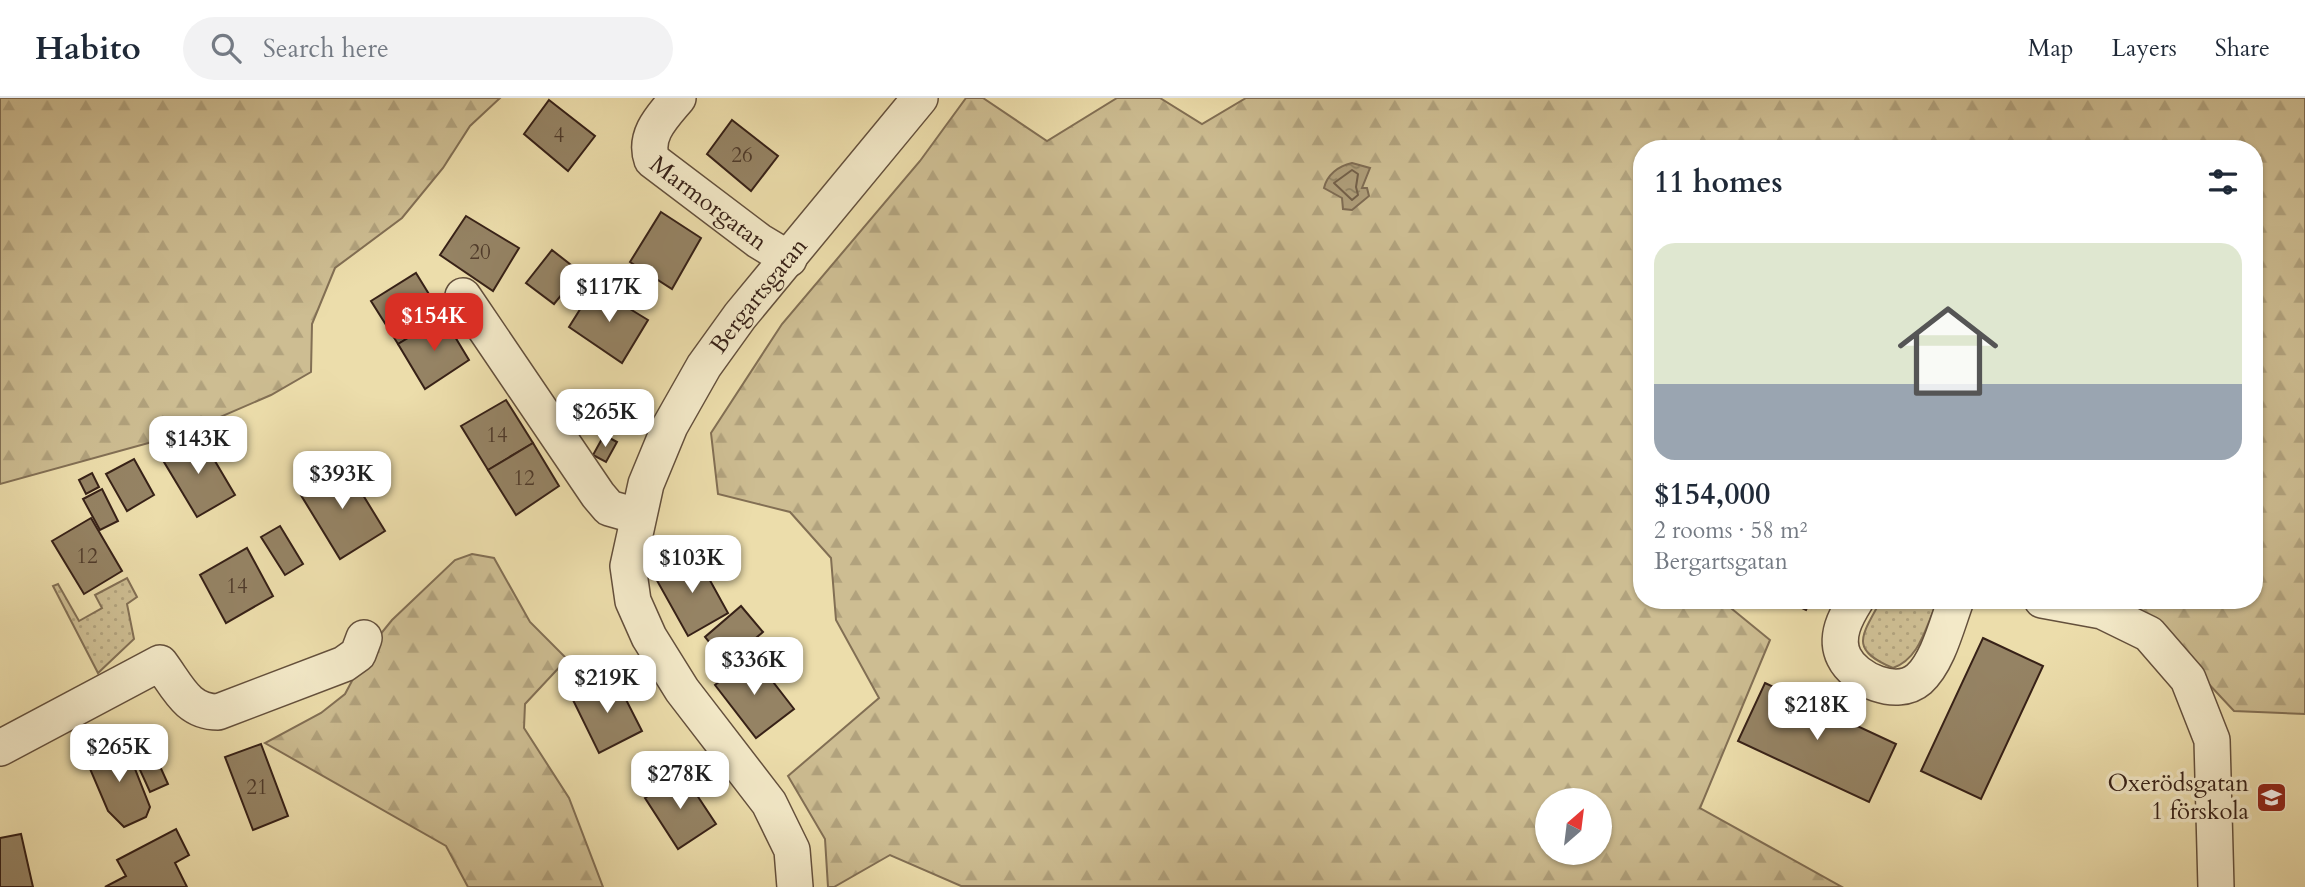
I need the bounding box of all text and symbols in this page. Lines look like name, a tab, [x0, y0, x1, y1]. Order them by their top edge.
search box	[183, 17, 673, 80]
text: Habito	[35, 26, 141, 71]
icon: search	[207, 29, 245, 67]
text: Search here	[263, 31, 389, 66]
text: Map	[2028, 32, 2074, 65]
text: Layers	[2112, 32, 2177, 65]
text: Share	[2215, 32, 2270, 65]
house number: 4	[554, 121, 565, 150]
house number: 26	[731, 141, 753, 170]
street label: Marmorgatan	[643, 148, 774, 259]
text: 11 homes	[1654, 162, 1783, 203]
icon: filters	[2204, 163, 2242, 201]
street label: Bergartsgatan	[702, 231, 815, 360]
house number: 20	[469, 238, 491, 267]
pin: $117K	[560, 264, 658, 324]
text: $117K	[576, 271, 642, 302]
icon: home	[1885, 288, 2011, 414]
pin: $154K	[385, 294, 483, 353]
text: $154K	[401, 300, 467, 331]
pin: $265K	[556, 390, 654, 449]
text: $265K	[572, 396, 638, 427]
pin: $143K	[149, 416, 247, 476]
house number: 14	[486, 421, 508, 450]
text: $143K	[165, 423, 231, 454]
pin: $393K	[293, 452, 391, 511]
text: $393K	[309, 458, 375, 489]
house number: 12	[513, 464, 535, 493]
text: $154,000	[1654, 474, 1770, 515]
text: 2 rooms · 58 m²	[1654, 515, 1807, 546]
pin: $103K	[643, 536, 741, 595]
house number: 12	[76, 542, 98, 571]
text: $103K	[659, 542, 725, 573]
text: Bergartsgatan	[1654, 546, 1788, 577]
house number: 14	[226, 572, 248, 601]
pin: $336K	[705, 638, 803, 697]
text: $336K	[721, 644, 787, 675]
pin: $219K	[558, 656, 656, 715]
text: $219K	[574, 662, 640, 693]
pin: $218K	[1768, 682, 1866, 742]
text: $218K	[1784, 689, 1850, 720]
pin: $265K	[70, 724, 168, 784]
text: $265K	[86, 731, 152, 762]
pin: $278K	[631, 752, 729, 811]
text: $278K	[647, 758, 713, 789]
place label: Oxerödsgatan 1 förskola	[2107, 767, 2250, 828]
house number: 21	[246, 773, 268, 802]
school or university icon: Oxerödsgatan 1 förskola	[2255, 780, 2289, 814]
north arrow	[1535, 788, 1612, 864]
map controls	[1535, 788, 1612, 865]

